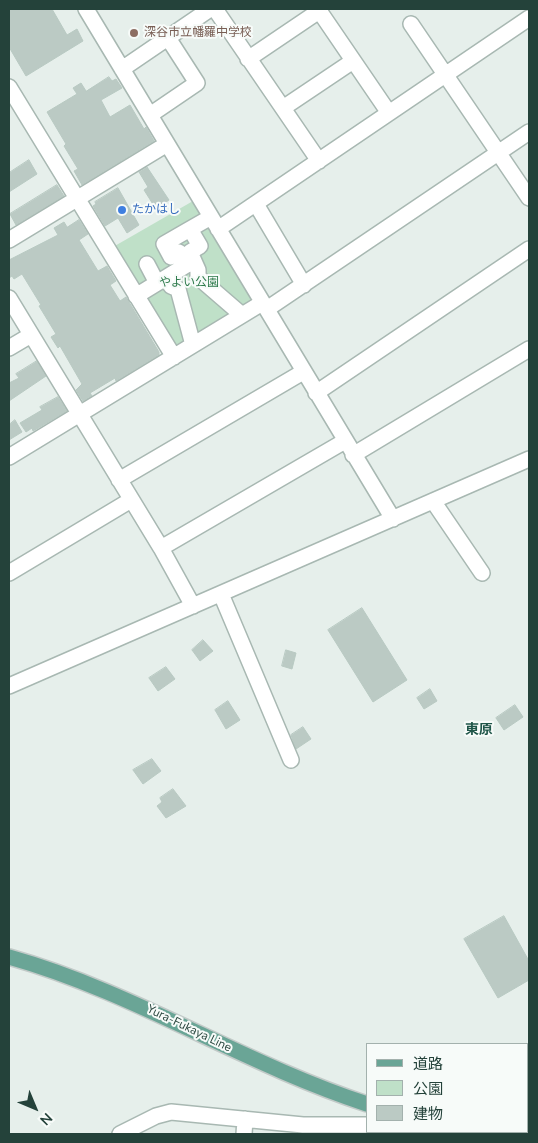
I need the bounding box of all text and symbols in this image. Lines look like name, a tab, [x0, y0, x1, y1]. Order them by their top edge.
place label: 深谷市立幡羅中学校	[144, 26, 252, 40]
marker: 深谷市立幡羅中学校	[128, 27, 140, 39]
place label: たかはし	[132, 203, 180, 217]
marker: たかはし	[116, 204, 128, 216]
park label: やよい公園	[159, 276, 219, 290]
district label: 東原	[465, 723, 493, 739]
street label: Yura-Fukaya Line	[144, 1002, 234, 1056]
legend	[366, 1043, 528, 1133]
text: 道路	[413, 1054, 443, 1074]
text: 公園	[413, 1079, 443, 1099]
north arrow	[10, 1083, 60, 1133]
text: 建物	[413, 1104, 443, 1124]
text: N	[36, 1109, 56, 1129]

